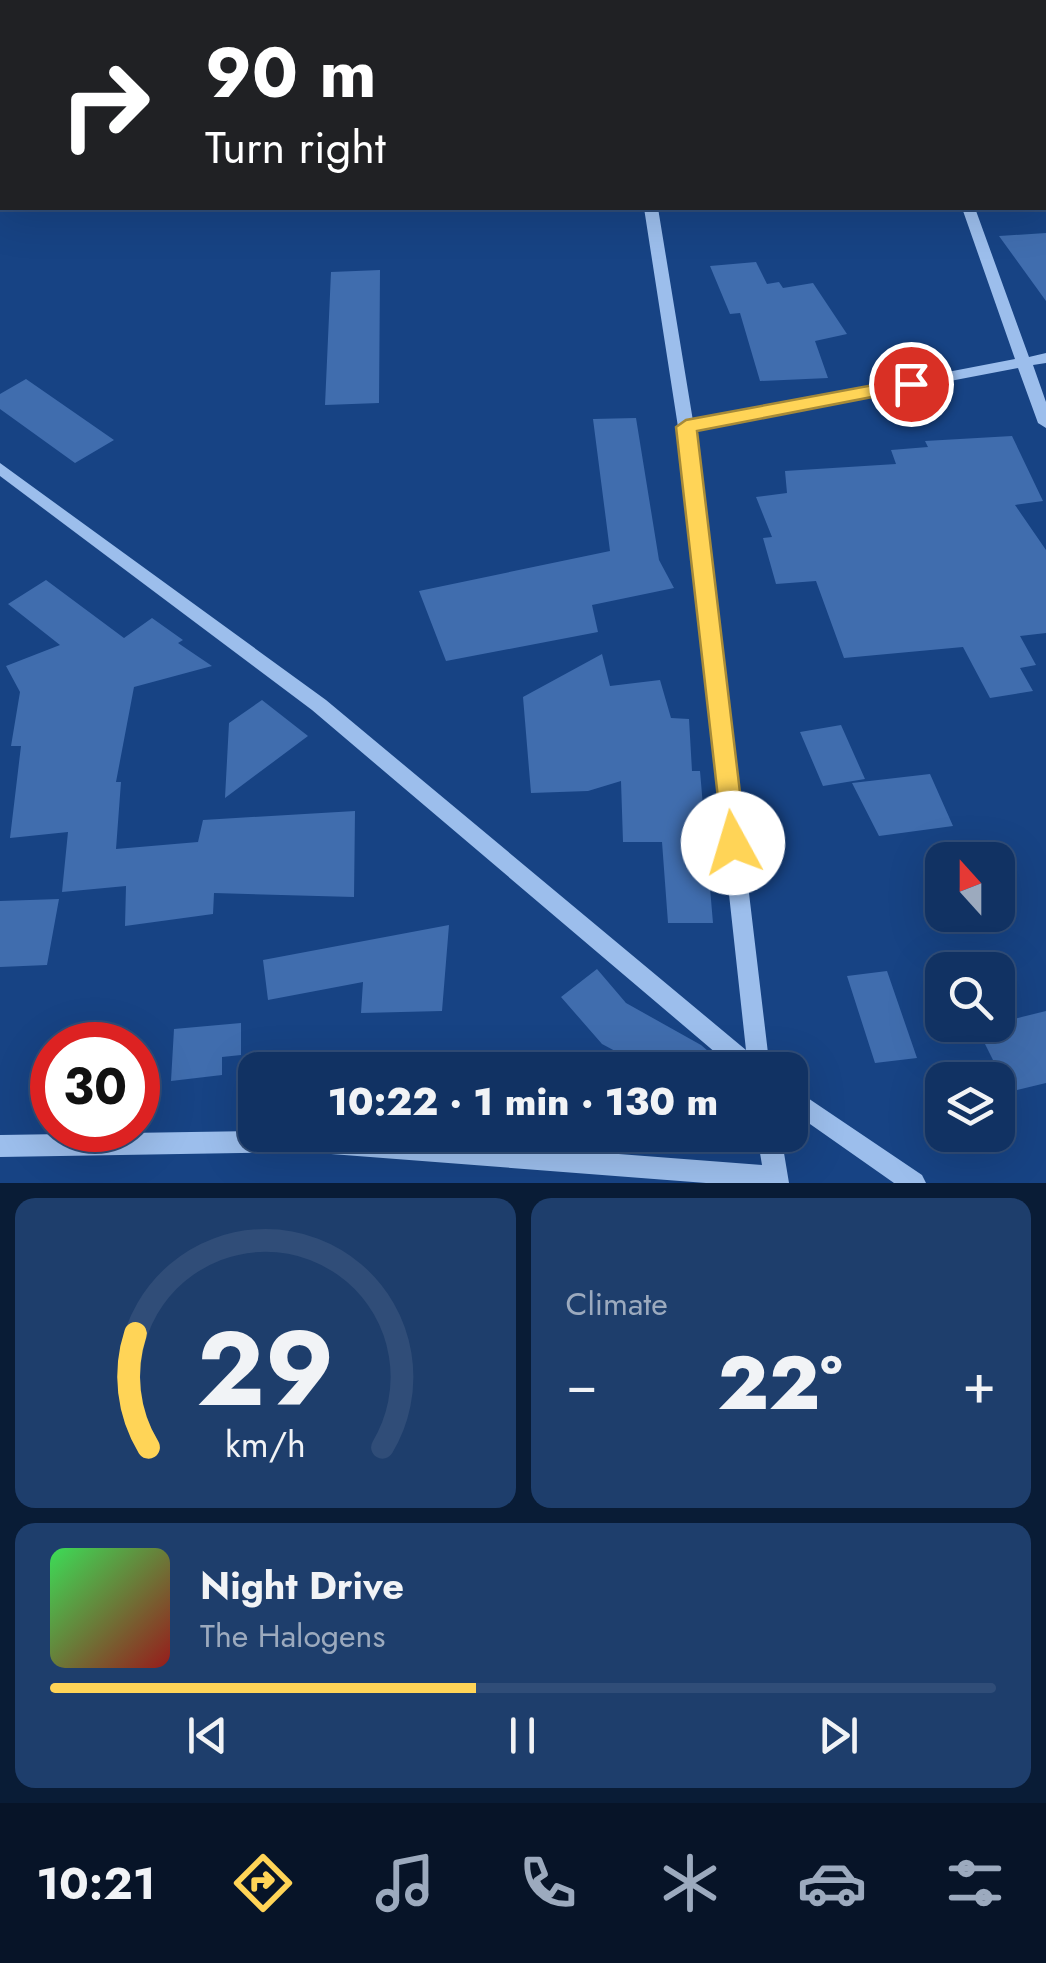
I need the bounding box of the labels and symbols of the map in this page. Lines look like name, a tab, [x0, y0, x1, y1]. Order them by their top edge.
pin	[869, 342, 954, 427]
position arrow	[681, 791, 785, 895]
north arrow	[925, 842, 1015, 932]
speed limit sign: 30	[30, 1022, 160, 1152]

